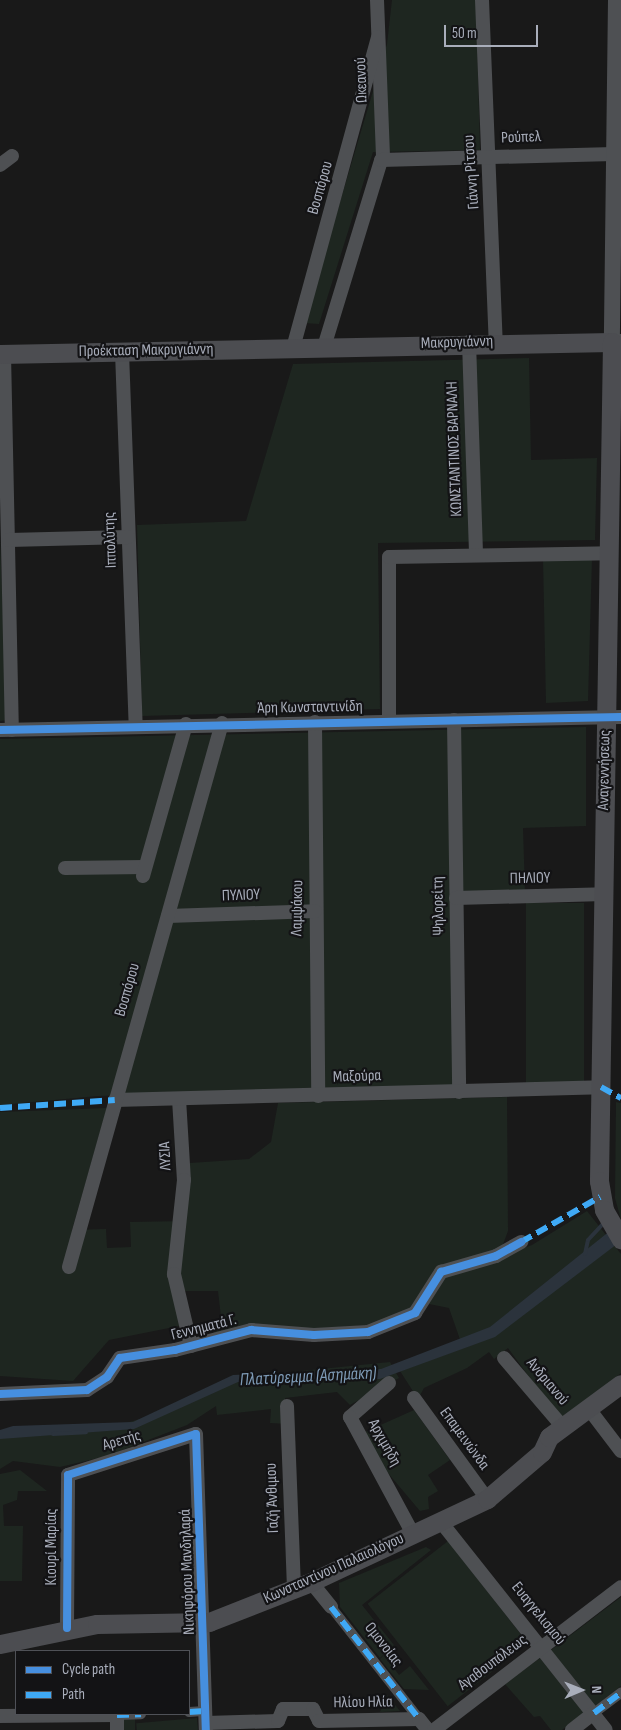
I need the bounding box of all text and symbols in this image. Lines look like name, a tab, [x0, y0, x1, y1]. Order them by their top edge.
scale bar	[446, 15, 540, 47]
text: 50 m	[452, 24, 477, 43]
street label: Ωκεανού	[352, 57, 372, 103]
street label: Ρούπελ	[501, 128, 541, 148]
street label: Γιάννη Ρίτσου	[460, 134, 484, 210]
street label: Βοσπόρου	[304, 159, 338, 217]
street label: Μακρυγιάννη	[421, 332, 493, 354]
street label: Προέκταση Μακρυγιάννη	[78, 340, 214, 362]
street label: ΚΩΝΣΤΑΝΤΙΝΟΣ ΒΑΡΝΑΛΗ	[443, 381, 467, 517]
street label: Ιππολύτης	[100, 512, 122, 568]
street label: Άρη Κωνσταντινίδη	[257, 697, 363, 719]
street label: Αναγεννήσεως	[595, 730, 615, 810]
street label: ΠΗΛΙΟΥ	[510, 869, 550, 889]
street label: Ψηλορείτη	[429, 876, 449, 936]
street label: Λαμψάκου	[288, 880, 308, 936]
street label: ΠΥΛΙΟΥ	[222, 886, 260, 906]
street label: Βοσπόρου	[111, 961, 145, 1019]
street label: Μαξούρα	[333, 1067, 381, 1087]
street label: ΛΥΣΙΑ	[156, 1141, 176, 1171]
street label: Γεννηματά Γ.	[169, 1311, 239, 1345]
street label: Ανδριανού	[522, 1354, 572, 1410]
water label: Πλατύρεμμα (Ασημάκη)	[239, 1363, 377, 1391]
street label: Επαμεινώνδα	[435, 1404, 493, 1474]
street label: Αρχιμήδη	[363, 1416, 405, 1470]
street label: Αρετής	[101, 1426, 143, 1456]
street label: Γαζή Άνθιμου	[262, 1462, 284, 1534]
street label: Κιουρί Μαρίας	[42, 1509, 62, 1585]
street label: Νικηφόρου Μανδηλαρά	[176, 1509, 200, 1635]
street label: Κωνσταντίνου Παλαιολόγου	[261, 1529, 407, 1609]
street label: Ευαγγελισμού	[507, 1579, 569, 1649]
street label: Ομονοίας	[360, 1619, 406, 1671]
street label: Αγαθουπόλεως	[455, 1631, 531, 1695]
legend	[15, 1650, 190, 1715]
text: Cycle path	[62, 1660, 115, 1679]
north arrow	[556, 1665, 606, 1715]
text: Path	[62, 1685, 85, 1704]
text: N	[588, 1686, 605, 1694]
street label: Ηλίου Ηλία	[333, 1693, 393, 1713]

